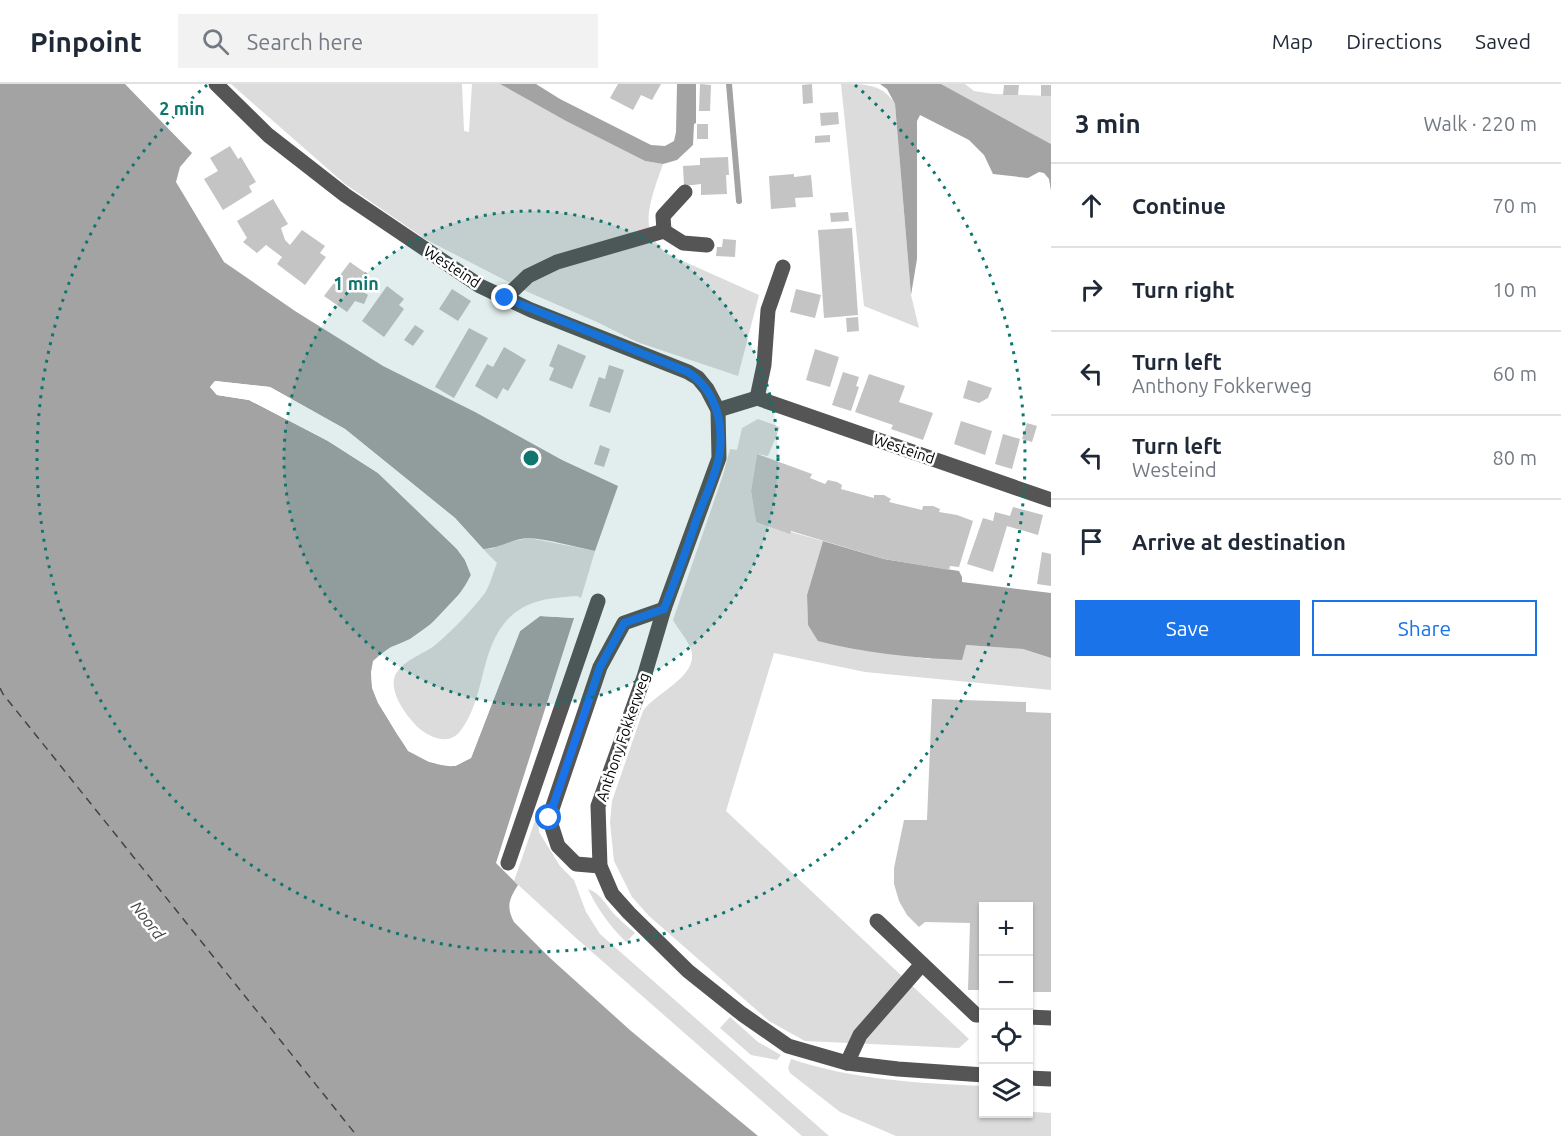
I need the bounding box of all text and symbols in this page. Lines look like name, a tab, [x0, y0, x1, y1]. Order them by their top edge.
search box	[178, 14, 598, 68]
icon: search	[199, 25, 232, 58]
text: Pinpoint	[30, 26, 142, 57]
text: Search here	[247, 29, 363, 54]
text: Map	[1272, 29, 1313, 53]
text: Directions	[1346, 29, 1442, 53]
text: Saved	[1475, 29, 1531, 53]
text: 2 min	[159, 98, 205, 118]
text: 3 min	[1075, 109, 1141, 138]
text: Walk · 220 m	[1424, 112, 1537, 135]
icon: ahead	[1075, 189, 1108, 222]
text: Continue	[1132, 193, 1226, 218]
text: 70 m	[1493, 194, 1537, 217]
street label: Westeind	[421, 242, 484, 291]
text: 1 min	[333, 273, 379, 293]
icon: right	[1075, 273, 1108, 306]
text: Turn right	[1132, 277, 1234, 302]
text: 10 m	[1493, 278, 1537, 301]
route end	[491, 284, 517, 310]
text: Turn left	[1132, 349, 1222, 374]
icon: left	[1075, 357, 1108, 390]
text: 60 m	[1493, 362, 1537, 385]
text: Anthony Fokkerweg	[1132, 374, 1312, 397]
street label: Westeind	[871, 430, 937, 467]
text: Turn left	[1132, 433, 1222, 458]
icon: left	[1075, 441, 1108, 474]
text: 80 m	[1493, 446, 1537, 469]
centre of rings	[521, 448, 541, 468]
text: Westeind	[1132, 458, 1217, 481]
icon: arrive	[1075, 525, 1108, 558]
text: Arrive at destination	[1132, 529, 1346, 554]
button: Save	[1075, 600, 1300, 656]
button: Share	[1312, 600, 1537, 656]
street label: Anthony Fokkerweg	[593, 670, 653, 803]
route start	[535, 804, 561, 830]
water label: Noord	[128, 897, 169, 943]
map controls	[979, 902, 1033, 1118]
button: +	[979, 902, 1033, 956]
button: −	[979, 956, 1033, 1010]
button: locate	[979, 1010, 1033, 1064]
button: layers	[979, 1064, 1033, 1118]

